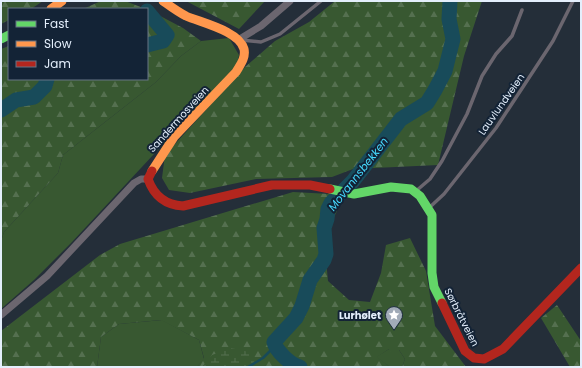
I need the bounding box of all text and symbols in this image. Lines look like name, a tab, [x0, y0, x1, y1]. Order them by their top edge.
legend	[8, 8, 148, 80]
text: Fast	[44, 15, 69, 32]
text: Slow	[44, 35, 72, 52]
text: Jam	[44, 55, 71, 72]
street label: Lauvlundveien	[475, 71, 528, 138]
street label: Sandermosveien	[145, 83, 212, 156]
water label: Movannsbekken	[324, 134, 392, 214]
street label: Sørbråtveien	[440, 285, 483, 349]
place icon: Lurhølet	[384, 305, 404, 330]
place label: Lurhølet	[339, 308, 381, 323]

